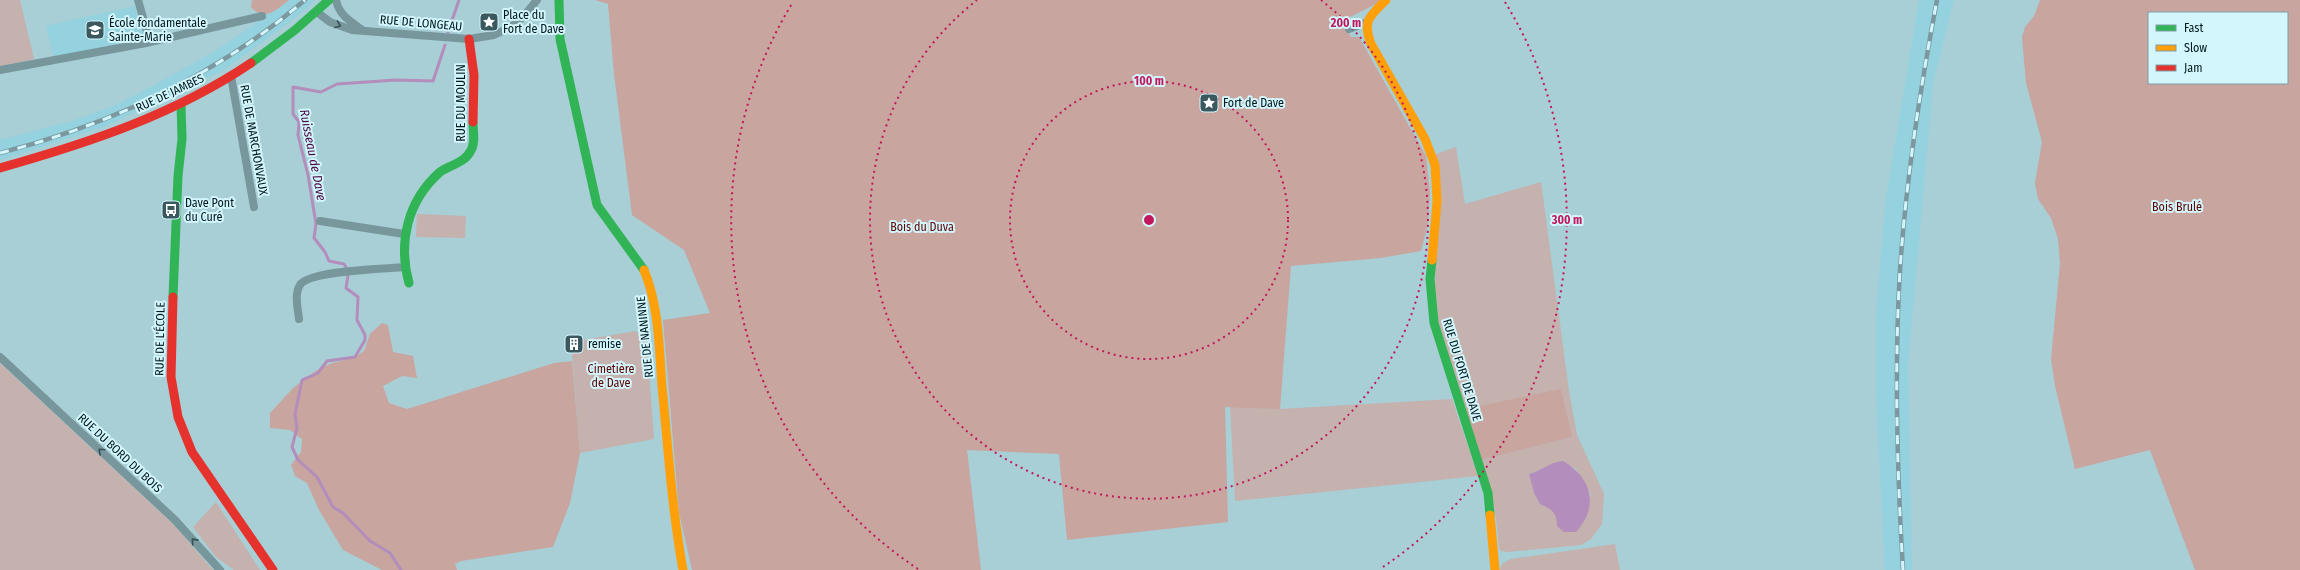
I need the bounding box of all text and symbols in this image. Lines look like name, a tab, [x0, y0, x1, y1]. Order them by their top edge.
place label: Place du Fort de Dave	[503, 8, 564, 36]
place icon: Place du Fort de Dave	[478, 11, 500, 33]
street label: RUE DE LONGEAU	[379, 12, 463, 34]
legend	[2148, 12, 2288, 84]
place label: École fondamentale Sainte-Marie	[109, 15, 206, 44]
text: 200 m	[1330, 16, 1361, 30]
school or university icon: École fondamentale Sainte-Marie	[84, 19, 106, 41]
one-way arrow	[334, 21, 341, 29]
text: Fast	[2184, 21, 2203, 35]
text: Slow	[2184, 41, 2207, 55]
text: Jam	[2184, 61, 2202, 75]
street label: RUE DU MOULIN	[454, 64, 468, 142]
street label: RUE DE JAMBES	[134, 71, 206, 115]
text: 100 m	[1134, 74, 1164, 88]
street label: RUE DE MARCHONVAUX	[237, 84, 271, 196]
place icon: Fort de Dave	[1198, 92, 1220, 114]
place label: Fort de Dave	[1223, 96, 1284, 110]
water label: Ruisseau de Dave	[297, 108, 329, 202]
place label: Dave Pont du Curé	[185, 196, 234, 224]
bus stop icon: Dave Pont du Curé	[160, 199, 182, 221]
park label: Bois Brulé	[2152, 200, 2202, 214]
centre of rings	[1142, 213, 1156, 227]
text: 300 m	[1551, 213, 1582, 227]
park label: Bois du Duva	[890, 220, 954, 234]
street label: RUE DE NANINNE	[634, 295, 656, 378]
street label: RUE DE L'ÉCOLE	[151, 302, 168, 376]
street label: RUE DU FORT DE DAVE	[1440, 317, 1484, 423]
building icon: remise	[563, 333, 585, 355]
place label: remise	[588, 337, 621, 351]
park label: Cimetière de Dave	[588, 362, 635, 390]
street label: RUE DU BORD DU BOIS	[75, 411, 165, 495]
one-way arrow	[98, 448, 105, 455]
one-way arrow	[191, 538, 199, 546]

